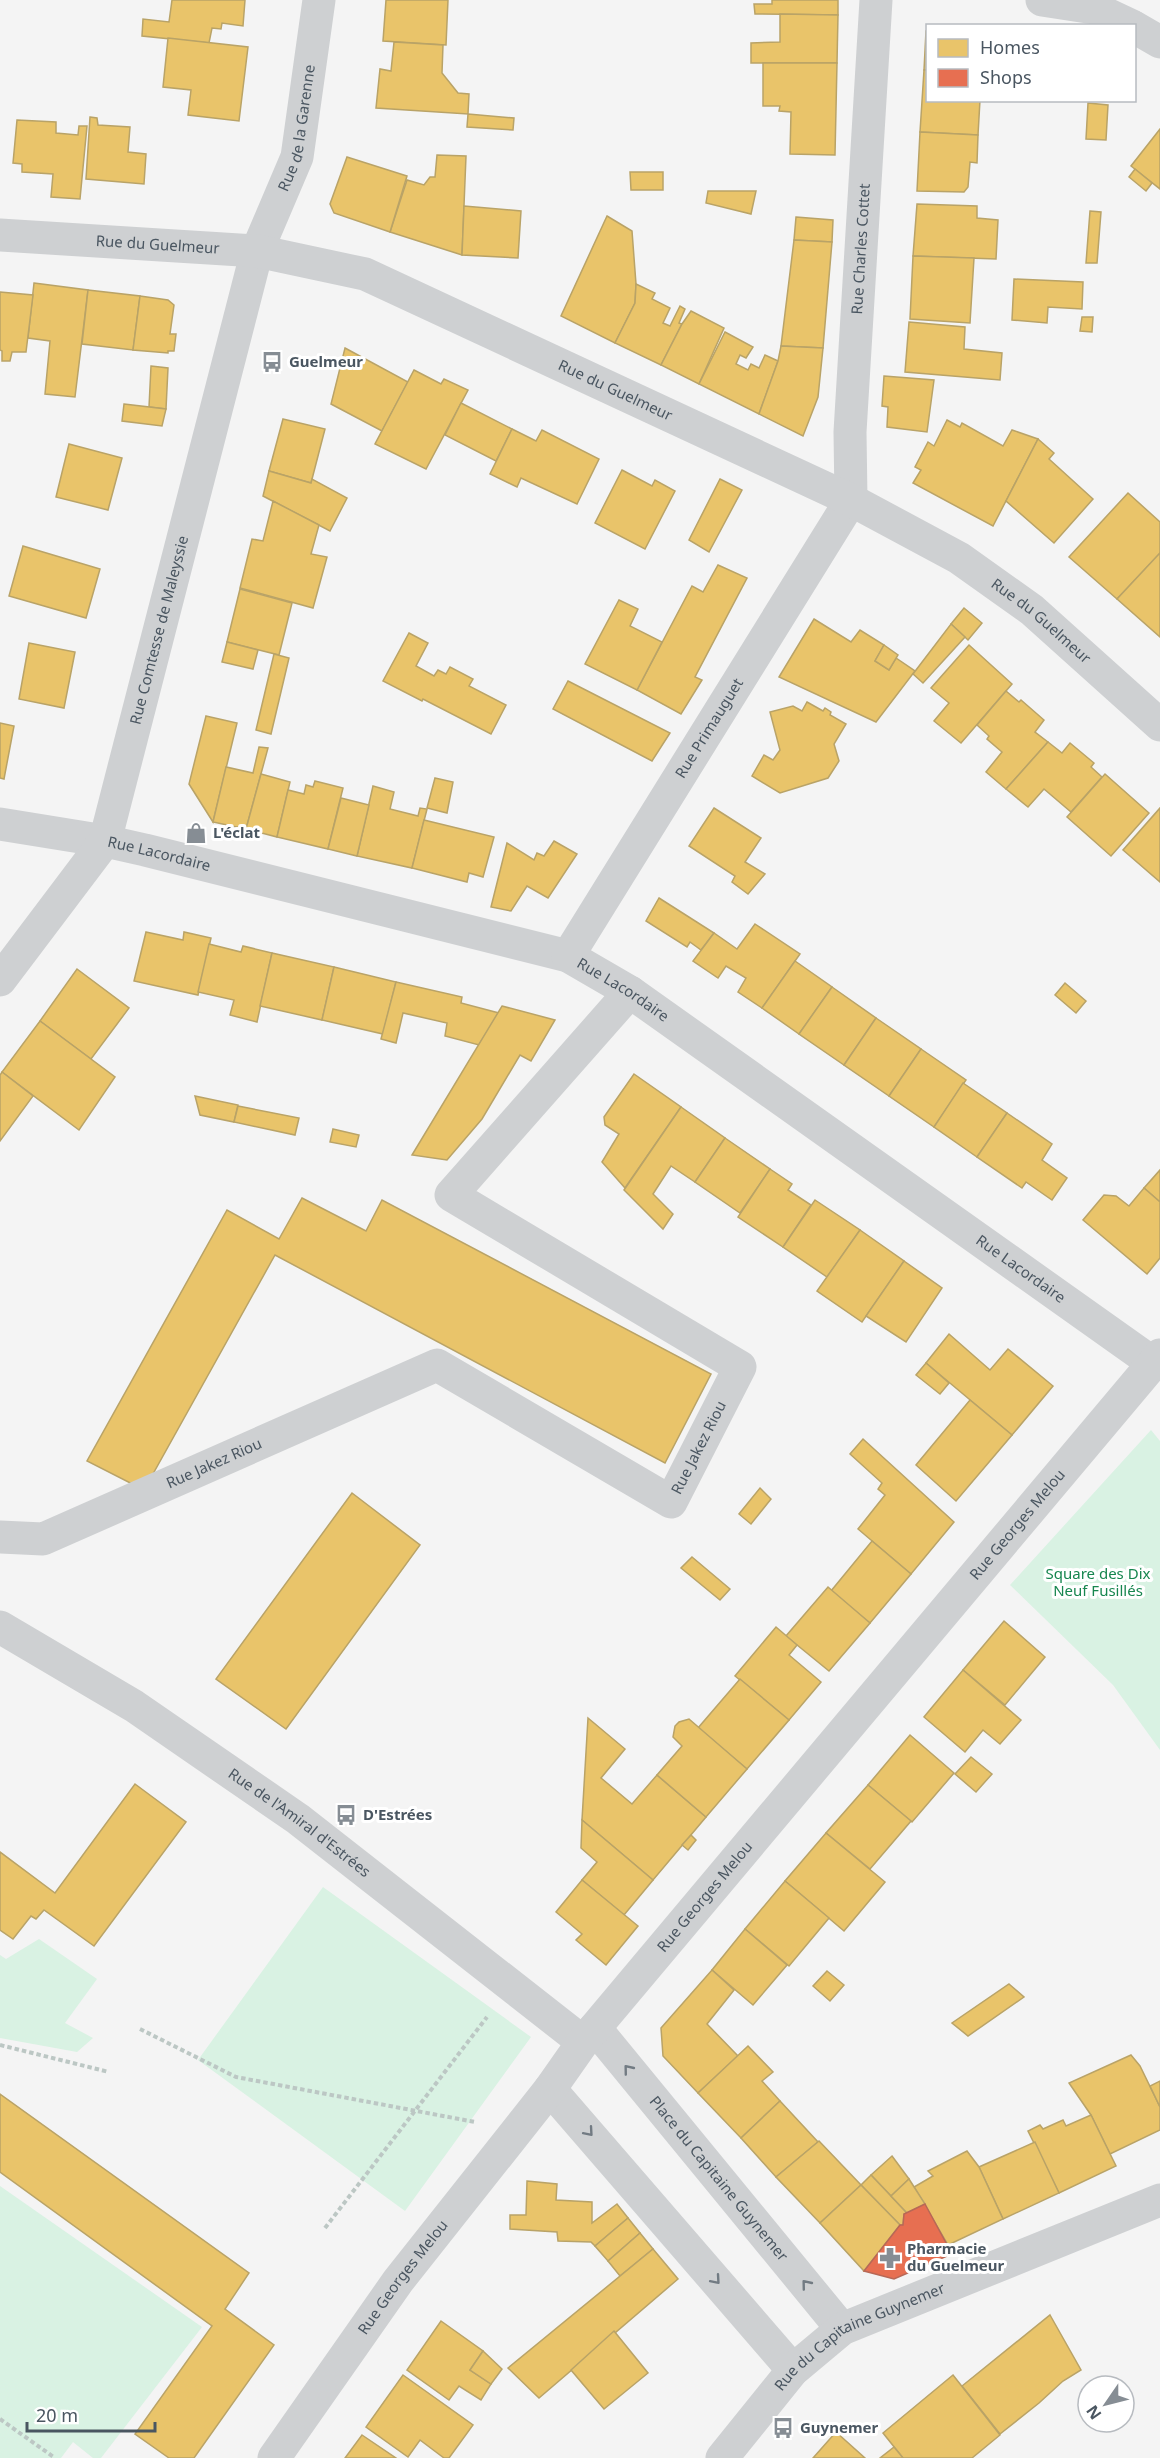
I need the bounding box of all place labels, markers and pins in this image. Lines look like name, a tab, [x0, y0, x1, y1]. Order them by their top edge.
bus stop icon: Guelmeur	[260, 350, 284, 374]
place label: Guelmeur	[289, 351, 363, 371]
shop icon: L'éclat	[184, 821, 208, 845]
place label: L'éclat	[213, 822, 260, 842]
bus stop icon: D'Estrées	[334, 1803, 358, 1827]
place label: D'Estrées	[363, 1804, 432, 1824]
place label: Pharmacie du Guelmeur	[907, 2238, 1004, 2275]
pharmacy icon: Pharmacie du Guelmeur	[878, 2246, 902, 2270]
bus stop icon: Guynemer	[771, 2416, 795, 2440]
place label: Guynemer	[800, 2417, 878, 2437]

